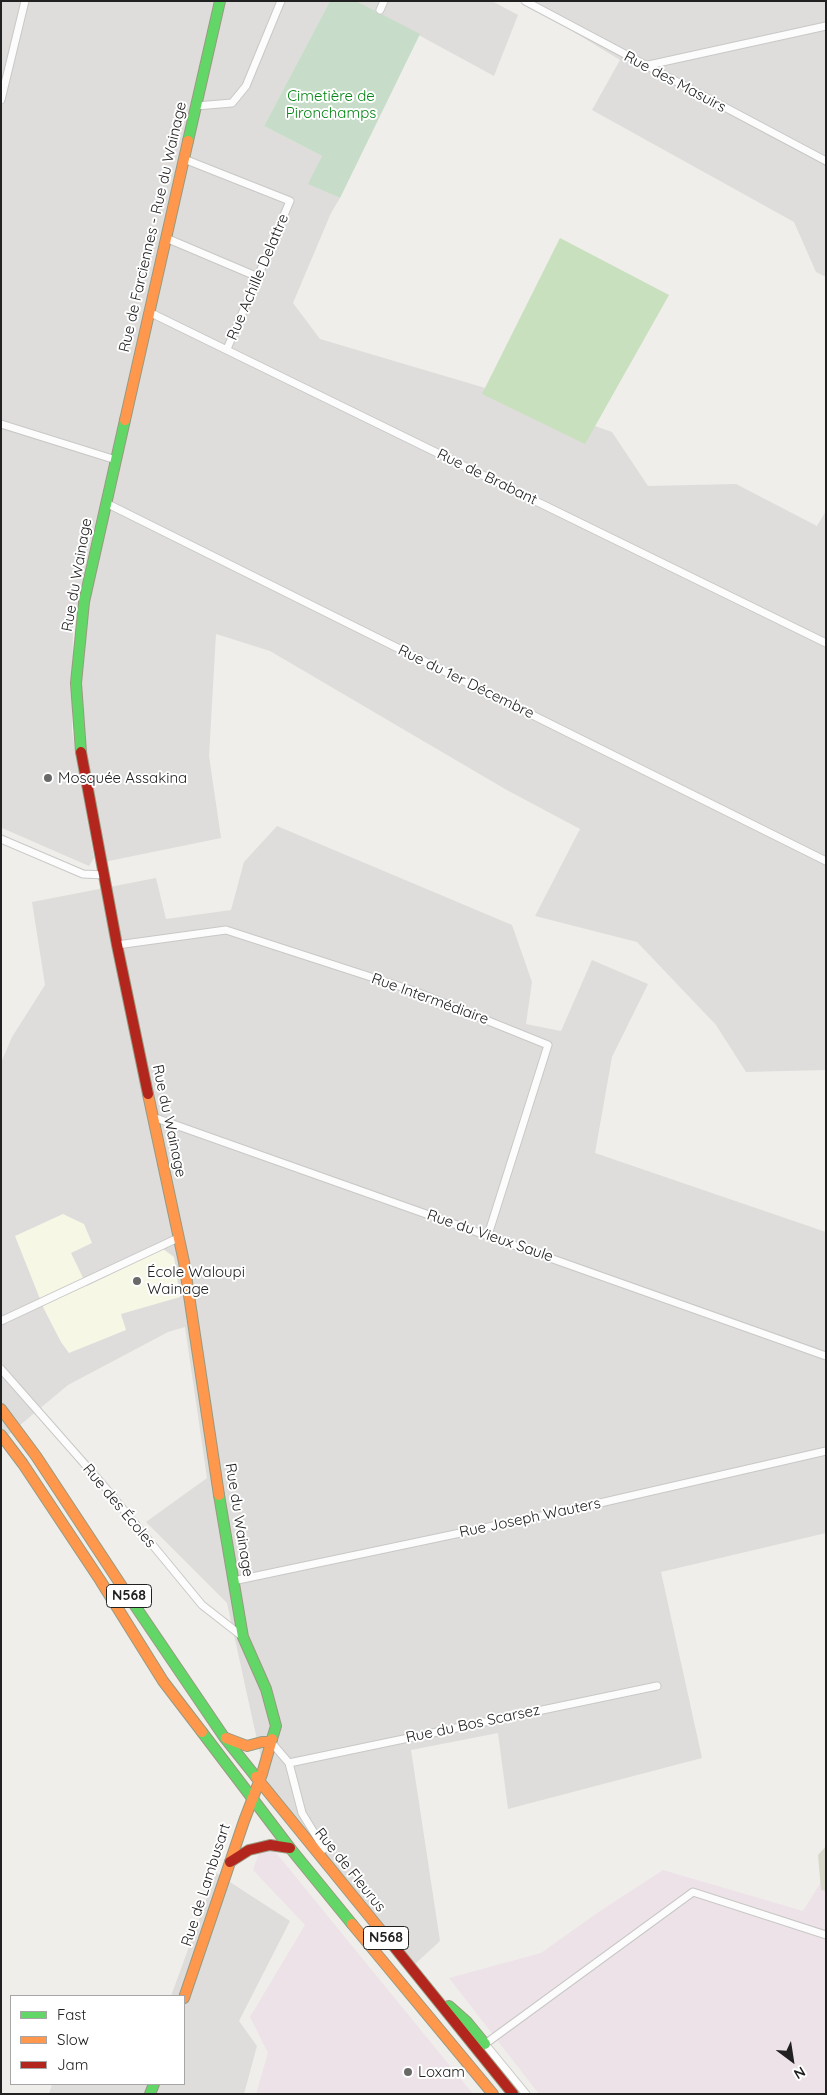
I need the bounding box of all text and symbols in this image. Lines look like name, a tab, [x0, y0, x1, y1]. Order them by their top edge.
street label: Rue des Masuirs	[621, 48, 729, 116]
park label: Cimetière de Pironchamps	[286, 87, 376, 122]
street label: Rue de Farciennes - Rue du Wainage	[115, 100, 191, 354]
street label: Rue Achille Delattre	[223, 211, 293, 343]
street label: Rue de Brabant	[434, 445, 540, 509]
street label: Rue du Wainage	[58, 517, 96, 633]
street label: Rue du 1er Décembre	[395, 641, 537, 723]
place label: Mosquée Assakina	[58, 769, 187, 787]
marker: Mosquée Assakina	[42, 772, 54, 784]
street label: Rue Intermédiaire	[369, 969, 491, 1029]
street label: Rue du Wainage	[148, 1063, 190, 1179]
street label: Rue du Vieux Saule	[425, 1206, 555, 1266]
place label: École Waloupi Wainage	[147, 1263, 245, 1298]
marker: École Waloupi Wainage	[131, 1275, 143, 1287]
street label: Rue des Écoles	[79, 1460, 159, 1552]
street label: Rue du Wainage	[221, 1462, 257, 1578]
street label: Rue Joseph Wauters	[458, 1494, 602, 1542]
road number: N568	[106, 1584, 152, 1608]
street label: Rue du Bos Scarsez	[404, 1701, 542, 1747]
street label: Rue de Lambusart	[178, 1821, 234, 1949]
street label: Rue de Fleurus	[311, 1824, 389, 1916]
road number: N568	[364, 1926, 408, 1950]
legend	[10, 1995, 185, 2085]
text: Fast	[57, 2005, 86, 2024]
text: Slow	[57, 2030, 89, 2049]
north arrow	[767, 2035, 817, 2085]
text: Jam	[57, 2055, 88, 2074]
text: N	[791, 2062, 809, 2083]
place label: Loxam	[418, 2063, 465, 2081]
marker: Loxam	[402, 2066, 414, 2078]

